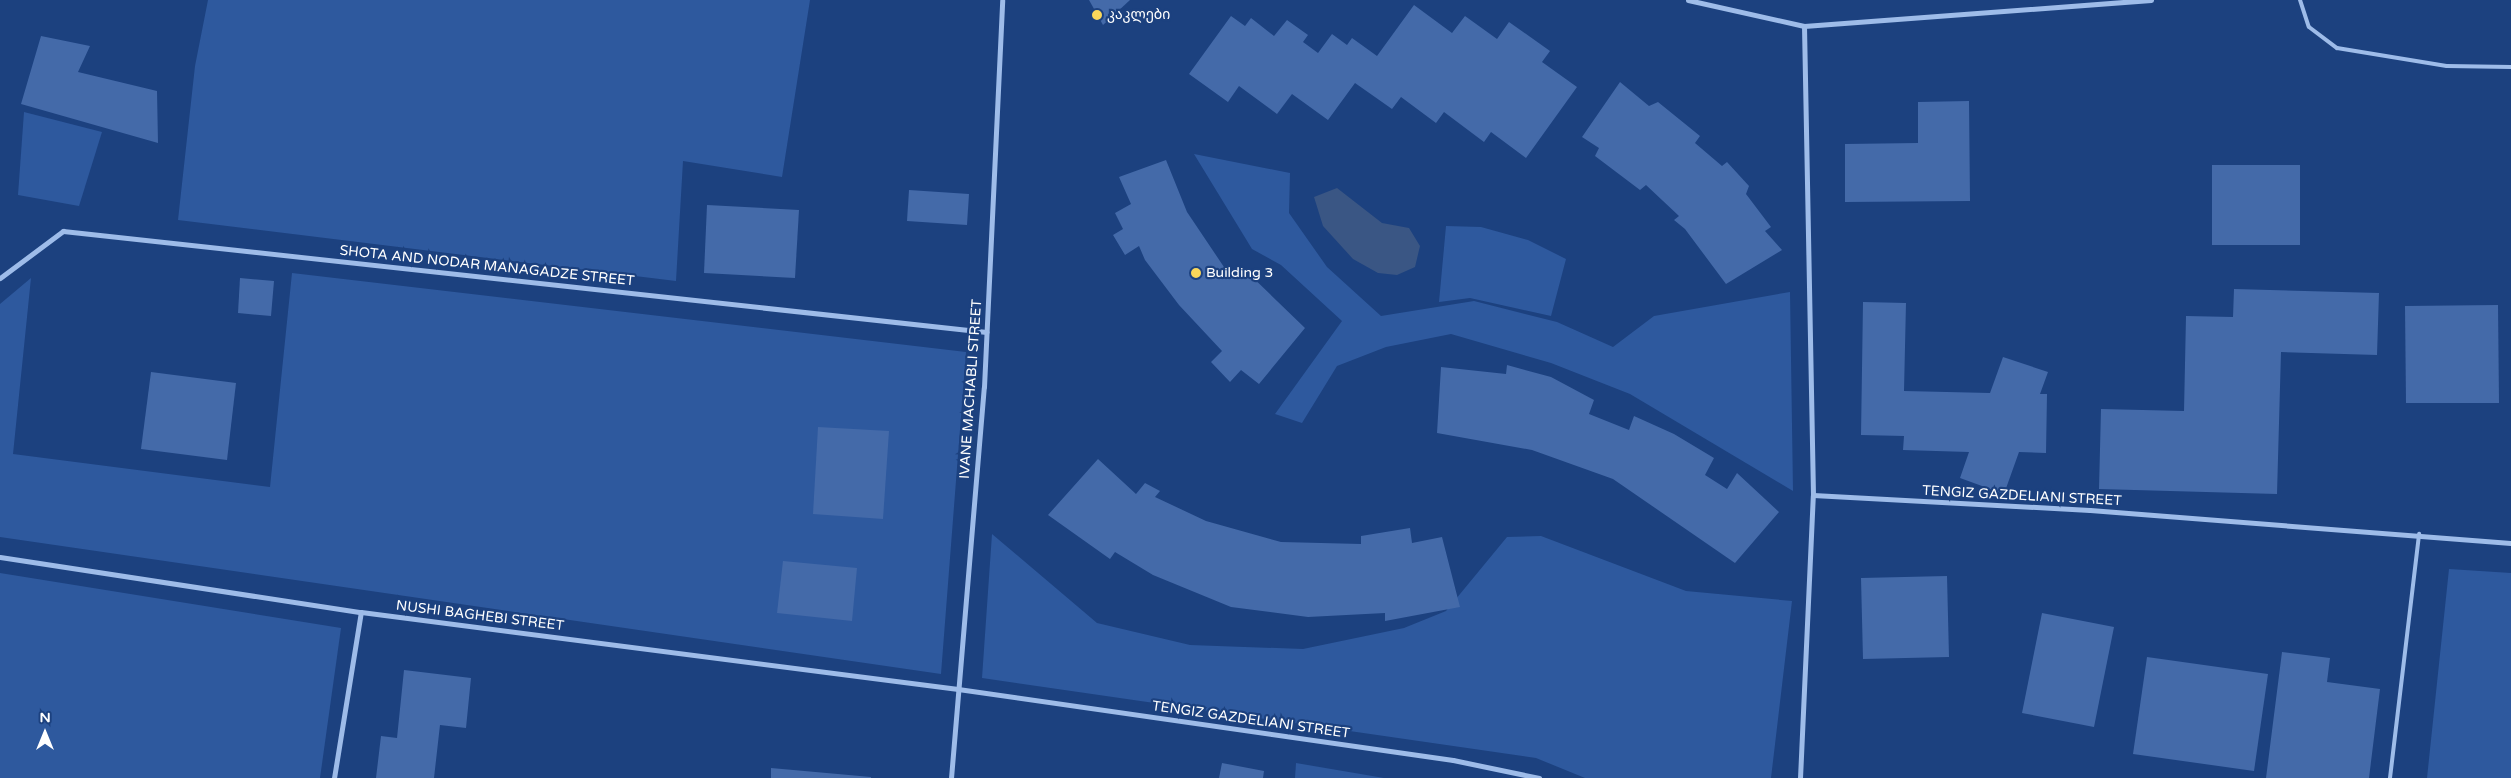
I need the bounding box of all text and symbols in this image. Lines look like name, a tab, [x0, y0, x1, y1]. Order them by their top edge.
place label: კაკლები	[1107, 7, 1170, 23]
marker: კაკლები	[1091, 9, 1103, 21]
street label: SHOTA AND NODAR MANAGADZE STREET	[339, 242, 635, 290]
place label: Building 3	[1206, 265, 1273, 281]
marker: Building 3	[1190, 267, 1202, 279]
street label: IVANE MACHABLI STREET	[956, 299, 986, 479]
street label: TENGIZ GAZDELIANI STREET	[1922, 482, 2122, 510]
street label: NUSHI BAGHEBI STREET	[395, 597, 565, 635]
street label: TENGIZ GAZDELIANI STREET	[1151, 698, 1351, 742]
north arrow	[20, 708, 70, 758]
text: N	[39, 709, 51, 726]

